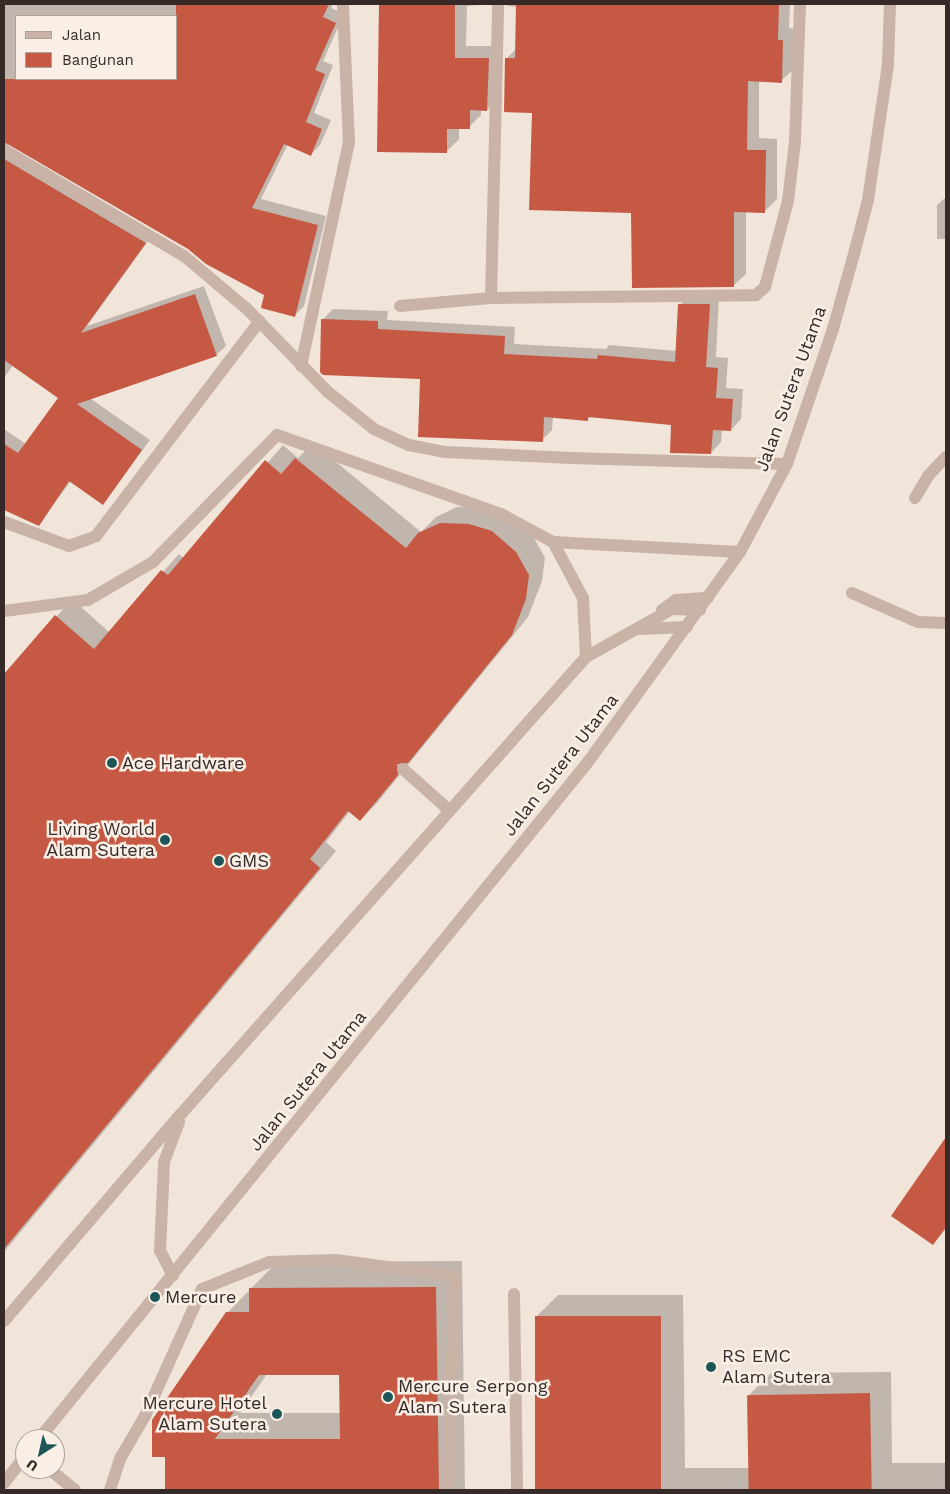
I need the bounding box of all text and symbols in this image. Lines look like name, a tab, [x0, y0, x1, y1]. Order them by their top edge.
legend	[15, 15, 178, 80]
text: Jalan	[62, 26, 101, 44]
text: Bangunan	[62, 51, 134, 69]
street label: Jalan Sutera Utama	[751, 303, 831, 475]
street label: Jalan Sutera Utama	[499, 690, 623, 840]
place label: Ace Hardware	[122, 752, 244, 774]
marker: Ace Hardware	[106, 757, 118, 769]
place label: Living World Alam Sutera	[46, 819, 155, 862]
marker: Living World Alam Sutera	[159, 834, 171, 846]
place label: GMS	[229, 850, 269, 872]
marker: GMS	[213, 855, 225, 867]
street label: Jalan Sutera Utama	[245, 1006, 371, 1156]
place label: Mercure	[165, 1286, 236, 1308]
marker: Mercure	[149, 1291, 161, 1303]
place label: RS EMC Alam Sutera	[722, 1346, 831, 1388]
marker: RS EMC Alam Sutera	[704, 1360, 718, 1374]
place label: Mercure Serpong Alam Sutera	[398, 1376, 548, 1418]
marker: Mercure Serpong Alam Sutera	[382, 1391, 394, 1403]
place label: Mercure Hotel Alam Sutera	[142, 1393, 267, 1436]
marker: Mercure Hotel Alam Sutera	[271, 1408, 283, 1420]
north arrow	[15, 1429, 65, 1479]
text: U	[23, 1456, 41, 1475]

